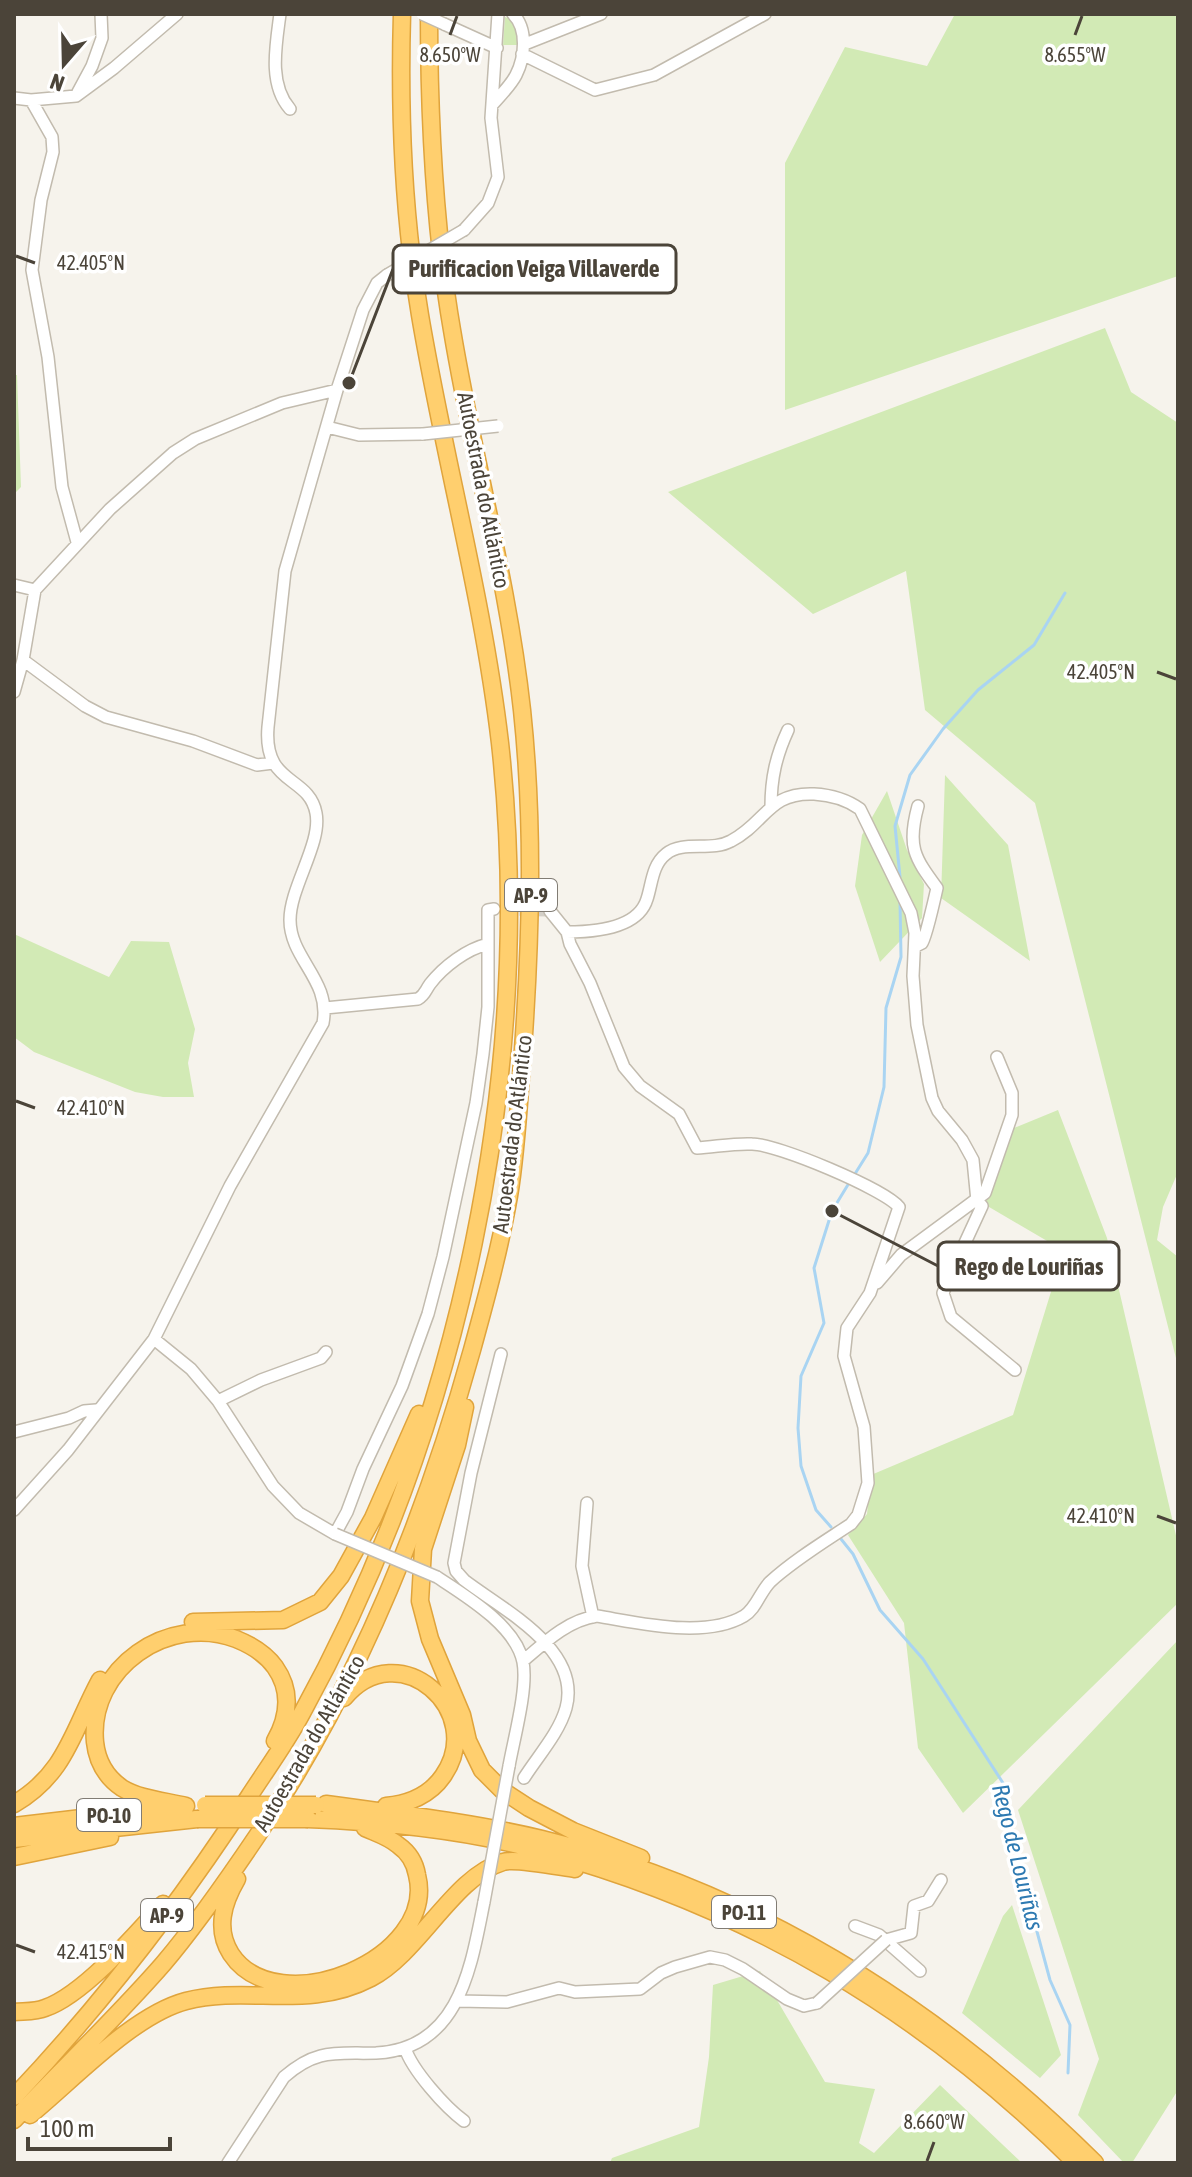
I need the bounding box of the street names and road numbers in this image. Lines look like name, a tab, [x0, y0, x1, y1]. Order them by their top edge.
street label: Autoestrada do Atlántico	[452, 390, 516, 590]
road number: AP-9	[505, 879, 557, 911]
street label: Autoestrada do Atlántico	[487, 1033, 537, 1235]
street label: Autoestrada do Atlántico	[248, 1650, 370, 1836]
road number: PO-10	[77, 1799, 141, 1831]
road number: PO-11	[712, 1896, 776, 1928]
road number: AP-9	[141, 1899, 193, 1931]

